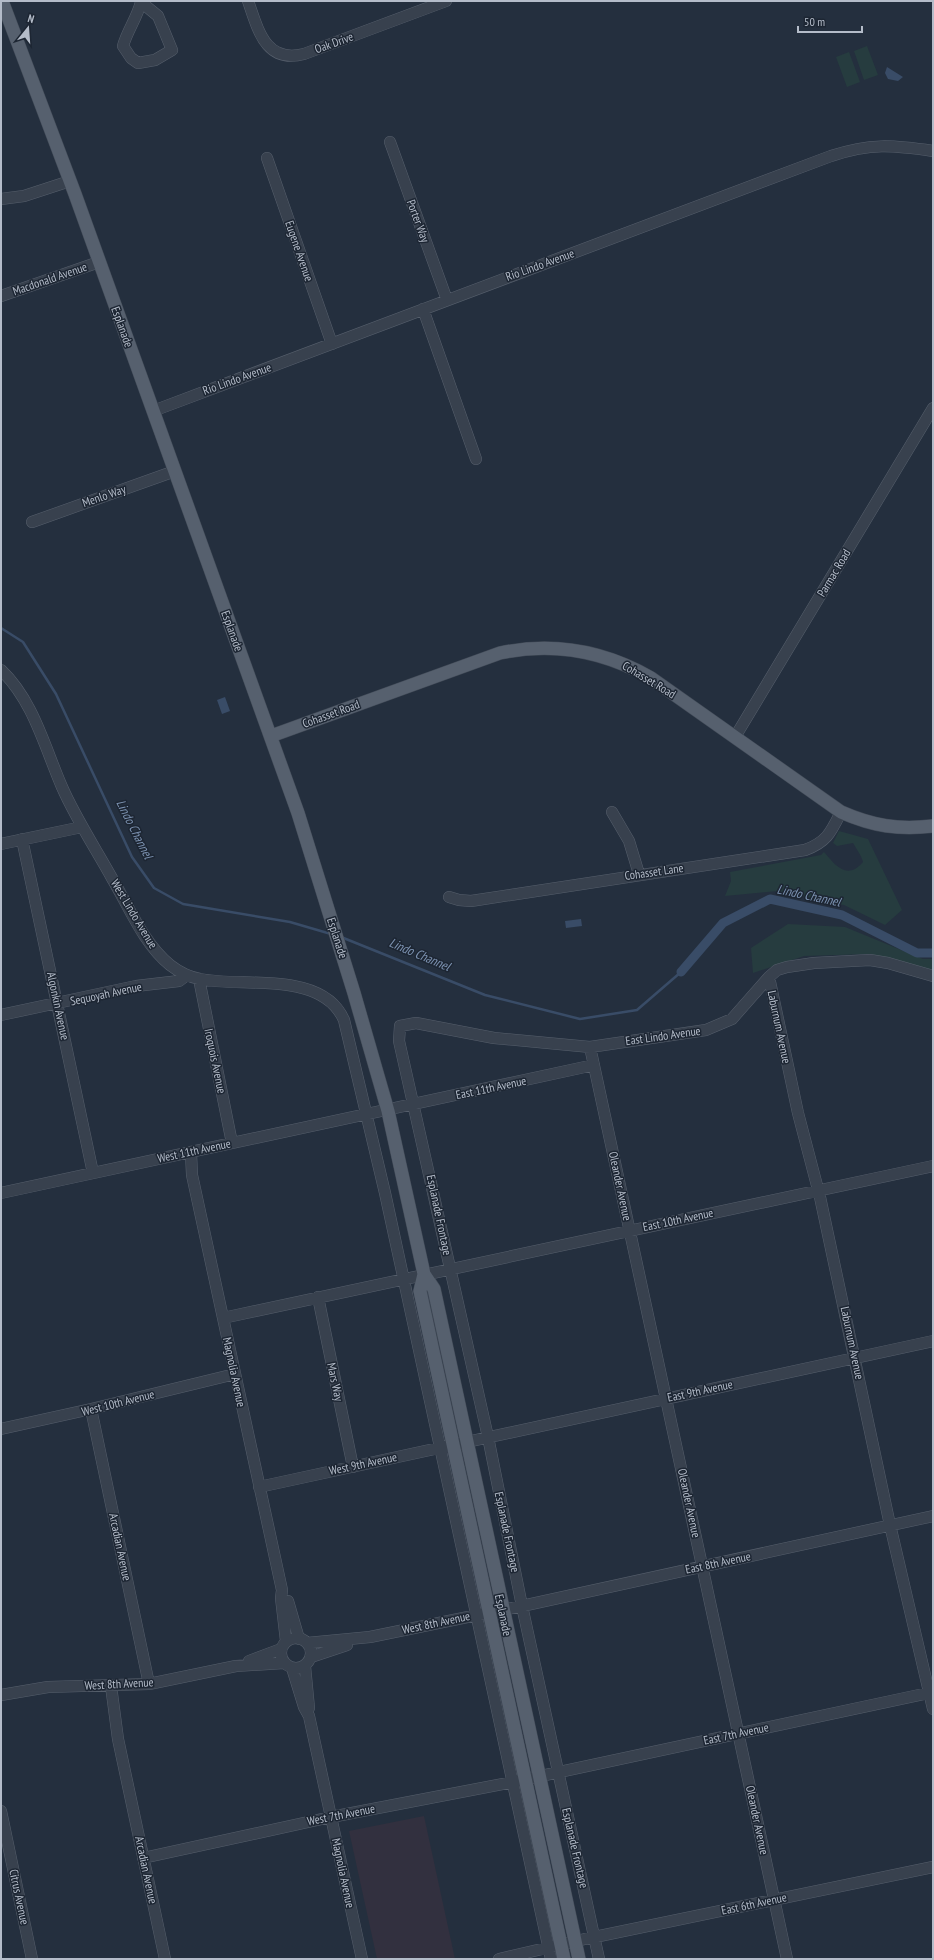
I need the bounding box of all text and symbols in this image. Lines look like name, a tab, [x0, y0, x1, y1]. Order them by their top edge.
north arrow	[8, 8, 48, 48]
scale bar	[798, 8, 862, 34]
text: N	[26, 11, 36, 26]
text: 50 m	[804, 14, 825, 29]
street label: Oak Drive	[312, 29, 355, 56]
street label: Porter Way	[404, 197, 433, 245]
street label: Eugene Avenue	[282, 218, 317, 283]
street label: Rio Lindo Avenue	[503, 245, 576, 284]
street label: Macdonald Avenue	[11, 259, 89, 298]
street label: Esplanade	[108, 304, 137, 349]
street label: Rio Lindo Avenue	[200, 359, 273, 398]
street label: Menlo Way	[80, 481, 128, 510]
street label: Parmac Road	[814, 546, 854, 599]
street label: Esplanade	[218, 608, 247, 653]
street label: Cohasset Road	[620, 658, 679, 701]
street label: Cohasset Road	[300, 696, 361, 731]
water label: Lindo Channel	[112, 797, 158, 864]
street label: Cohasset Lane	[624, 860, 684, 883]
street label: West Lindo Avenue	[108, 876, 161, 951]
water label: Lindo Channel	[776, 880, 844, 911]
street label: Esplanade	[324, 915, 351, 960]
water label: Lindo Channel	[387, 934, 455, 976]
street label: Algonkin Avenue	[44, 970, 73, 1041]
street label: Sequoyah Avenue	[69, 979, 143, 1008]
street label: Laburnum Avenue	[764, 989, 795, 1065]
street label: East Lindo Avenue	[624, 1023, 701, 1048]
street label: Iroquois Avenue	[201, 1027, 230, 1095]
street label: East 11th Avenue	[454, 1073, 528, 1102]
street label: West 11th Avenue	[156, 1135, 232, 1166]
street label: Oleander Avenue	[606, 1150, 635, 1222]
street label: Esplanade Frontage	[424, 1173, 455, 1256]
street label: East 10th Avenue	[641, 1205, 715, 1234]
street label: Laburnum Avenue	[837, 1305, 868, 1381]
street label: Magnolia Avenue	[220, 1336, 249, 1408]
street label: Mars Way	[324, 1361, 347, 1403]
street label: East 9th Avenue	[666, 1376, 734, 1405]
street label: West 10th Avenue	[80, 1386, 156, 1419]
street label: West 9th Avenue	[328, 1449, 398, 1478]
street label: Oleander Avenue	[675, 1467, 704, 1539]
street label: Esplanade Frontage	[492, 1490, 523, 1573]
street label: Arcadian Avenue	[106, 1512, 135, 1582]
street label: East 8th Avenue	[684, 1548, 752, 1577]
street label: Esplanade	[492, 1593, 515, 1637]
street label: West 8th Avenue	[401, 1608, 471, 1637]
street label: West 8th Avenue	[84, 1674, 154, 1693]
street label: East 7th Avenue	[702, 1719, 770, 1748]
street label: Oleander Avenue	[743, 1784, 772, 1856]
street label: West 7th Avenue	[306, 1801, 376, 1828]
street label: Esplanade Frontage	[559, 1806, 592, 1889]
street label: Arcadian Avenue	[132, 1835, 161, 1905]
street label: Magnolia Avenue	[329, 1837, 358, 1909]
street label: Citrus Avenue	[6, 1868, 33, 1926]
street label: East 6th Avenue	[720, 1889, 788, 1918]

